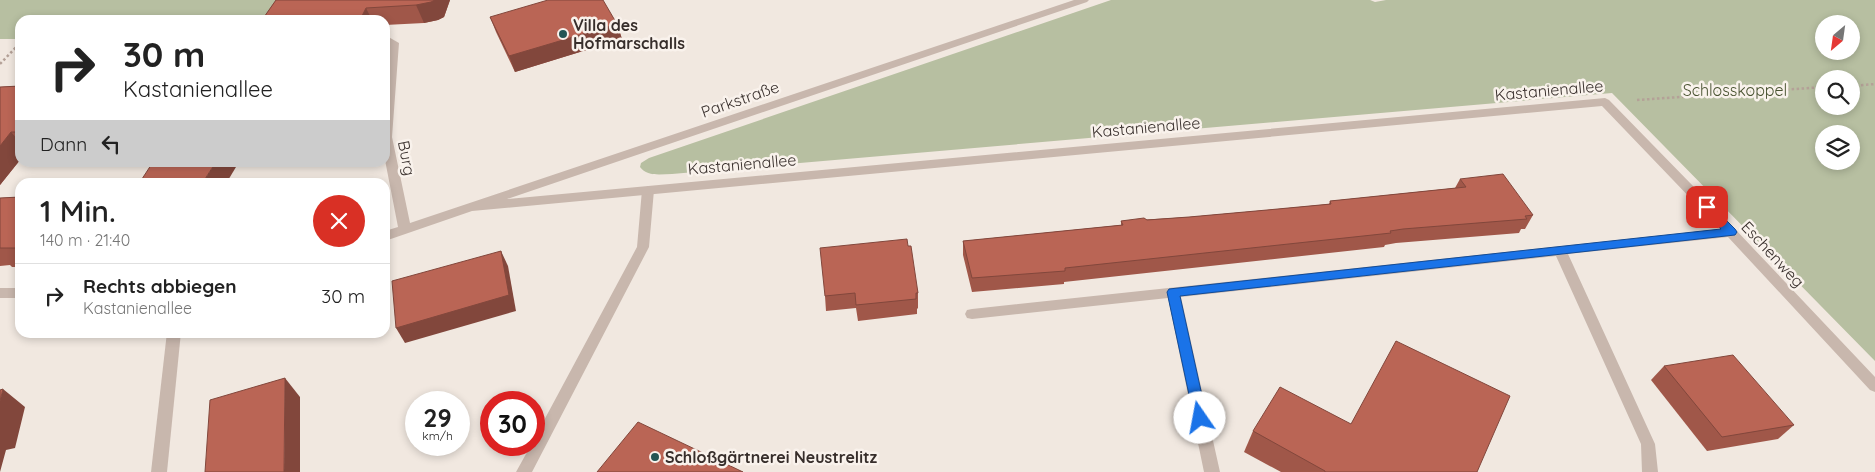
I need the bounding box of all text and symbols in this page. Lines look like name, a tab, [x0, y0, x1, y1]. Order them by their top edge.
place label: Villa des Hofmarschalls	[573, 15, 685, 53]
north arrow	[1815, 15, 1860, 60]
map controls	[1815, 15, 1860, 170]
marker: Villa des Hofmarschalls	[557, 28, 569, 40]
text: 30 m	[123, 32, 205, 76]
icon: right	[40, 35, 105, 100]
button: search	[1815, 70, 1860, 115]
text: Kastanienallee	[123, 75, 273, 103]
street label: Kastanienallee	[1494, 75, 1604, 105]
street label: Parkstraße	[698, 76, 782, 122]
park label: Schlosskoppel	[1683, 80, 1787, 100]
street label: Kastanienallee	[1091, 112, 1201, 142]
button: layers	[1815, 125, 1860, 170]
icon: left	[97, 130, 125, 158]
text: Dann	[40, 132, 87, 156]
street label: Burg	[394, 139, 420, 177]
street label: Kastanienallee	[687, 149, 797, 179]
pin	[1686, 186, 1728, 228]
text: 1 Min.	[40, 192, 116, 230]
icon: arrive	[1693, 193, 1721, 221]
button: close	[313, 195, 365, 247]
street label: Eschenweg	[1737, 217, 1809, 291]
text: 140 m · 21:40	[40, 230, 130, 250]
text: Rechts abbiegen	[83, 274, 236, 298]
icon: right	[40, 282, 68, 310]
text: 30 m	[321, 284, 365, 308]
text: Kastanienallee	[83, 298, 192, 318]
speed limit sign: 30	[480, 391, 545, 456]
position arrow	[1173, 391, 1225, 443]
text: 29	[423, 402, 452, 433]
text: km/h	[422, 428, 453, 443]
place label: Schloßgärtnerei Neustrelitz	[665, 447, 878, 467]
marker: Schloßgärtnerei Neustrelitz	[649, 451, 661, 463]

